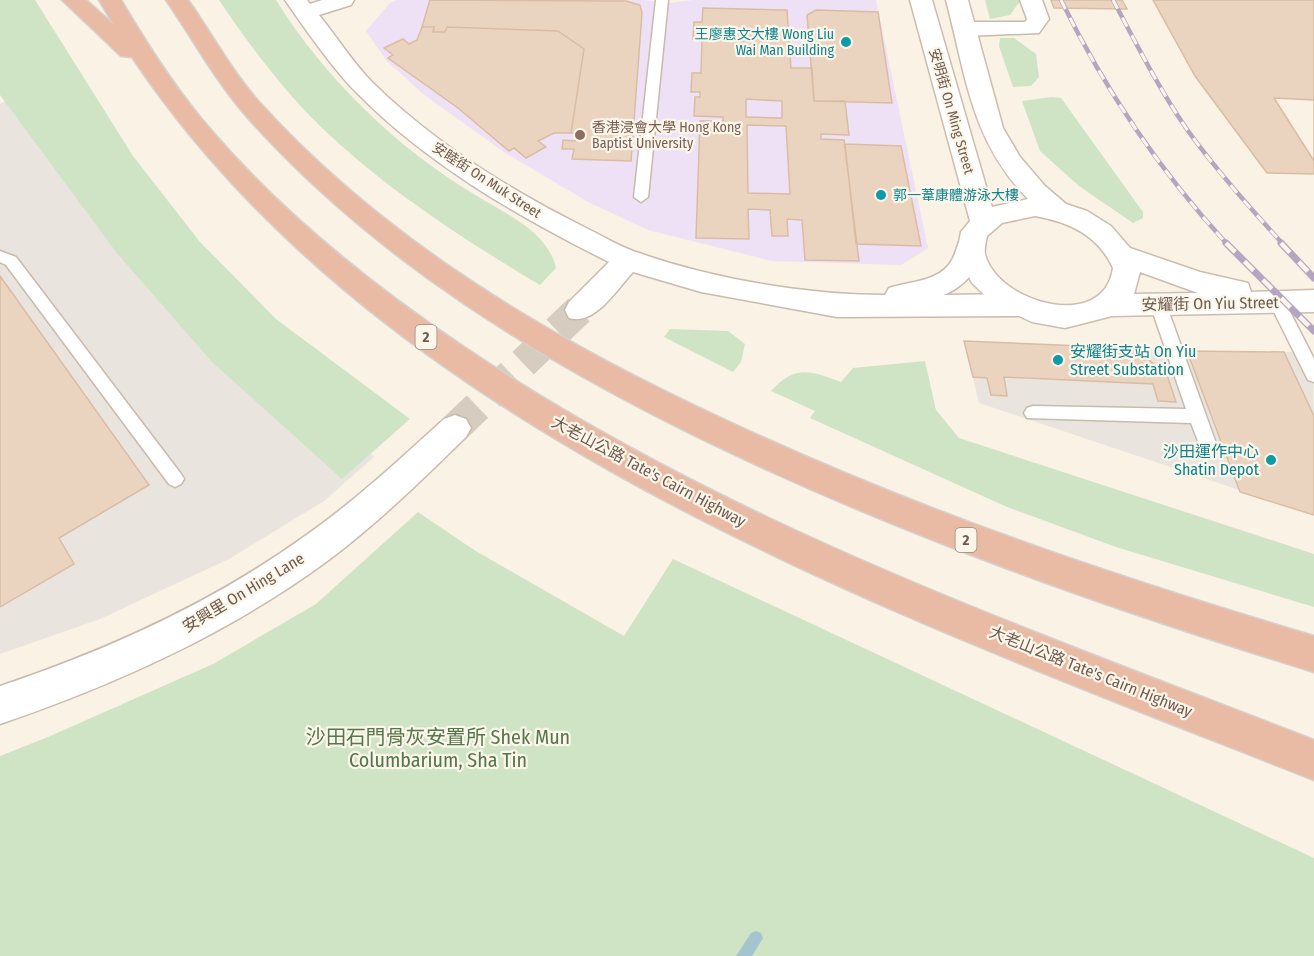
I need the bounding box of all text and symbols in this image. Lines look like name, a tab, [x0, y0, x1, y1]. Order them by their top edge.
place label: 王廖惠文大樓 Wong Liu Wai Man Building	[695, 26, 834, 59]
marker: 王廖惠文大樓 Wong Liu Wai Man Building	[839, 35, 853, 49]
street label: 安明街 On Ming Street	[925, 46, 978, 176]
place label: 香港浸會大學 Hong Kong Baptist University	[592, 119, 741, 152]
marker: 香港浸會大學 Hong Kong Baptist University	[573, 128, 587, 142]
street label: 安睦街 On Muk Street	[429, 139, 545, 222]
place label: 郭一葦康體游泳大樓	[893, 187, 1019, 204]
marker: 郭一葦康體游泳大樓	[874, 188, 888, 202]
street label: 安耀街 On Yiu Street	[1141, 293, 1280, 314]
road number: 2	[416, 325, 436, 349]
place label: 安耀街支站 On Yiu Street Substation	[1070, 342, 1196, 379]
marker: 安耀街支站 On Yiu Street Substation	[1051, 353, 1065, 367]
street label: 大老山公路 Tate's Cairn Highway	[549, 412, 750, 531]
place label: 沙田運作中心 Shatin Depot	[1163, 442, 1260, 479]
marker: 沙田運作中心 Shatin Depot	[1264, 453, 1278, 467]
road number: 2	[956, 528, 976, 552]
street label: 安興里 On Hing Lane	[179, 549, 308, 636]
street label: 大老山公路 Tate's Cairn Highway	[987, 622, 1196, 721]
park label: 沙田石門骨灰安置所 Shek Mun Columbarium, Sha Tin	[306, 725, 570, 772]

